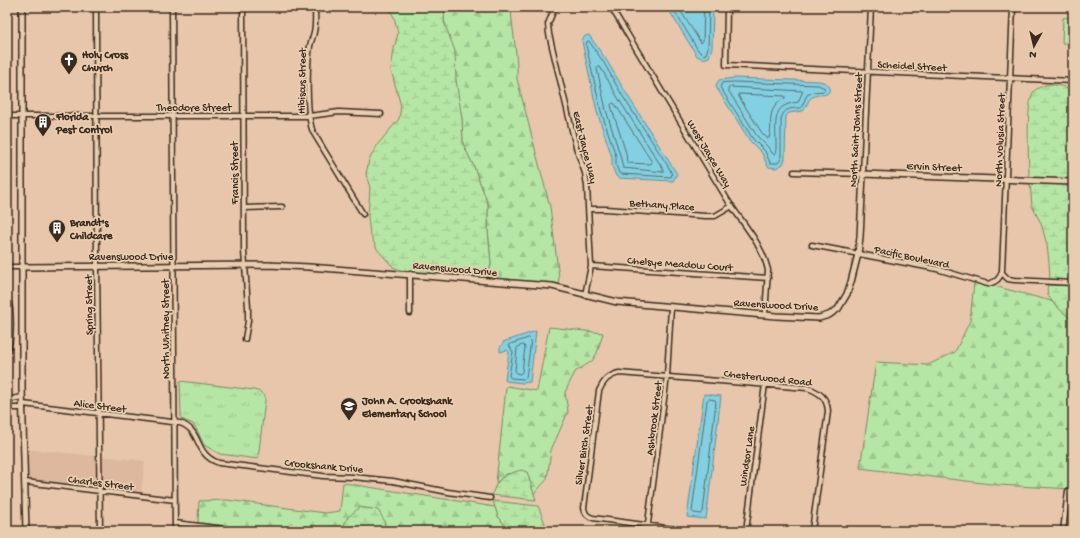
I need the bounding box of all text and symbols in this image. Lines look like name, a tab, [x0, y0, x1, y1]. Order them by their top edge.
north arrow	[1014, 26, 1054, 66]
street label: Hibiscus Street	[296, 47, 310, 114]
text: N	[1028, 47, 1037, 60]
church icon: Holy Cross Church	[59, 50, 79, 75]
place label: Holy Cross Church	[81, 50, 129, 75]
street label: Scheidel Street	[877, 59, 948, 75]
street label: North Saint Johns Street	[848, 71, 866, 188]
street label: North Volusia Street	[993, 92, 1009, 187]
street label: Theodore Street	[155, 103, 233, 115]
street label: East Jayce Way	[569, 110, 599, 186]
building icon: Florida Pest Control	[33, 112, 53, 137]
place label: Florida Pest Control	[55, 112, 113, 137]
street label: West Jayce Way	[683, 118, 733, 190]
street label: Francis Street	[230, 140, 242, 205]
street label: Ervin Street	[906, 161, 963, 175]
street label: Bethany Place	[628, 198, 695, 214]
place label: Brandt's Childcare	[69, 217, 114, 243]
building icon: Brandt's Childcare	[47, 218, 67, 243]
street label: Pacific Boulevard	[872, 243, 952, 272]
street label: Ravenswood Drive	[89, 252, 174, 264]
street label: Chelsye Meadow Court	[627, 255, 734, 275]
street label: Ravenswood Drive	[412, 260, 498, 280]
street label: Spring Street	[83, 273, 97, 335]
street label: North Whitney Street	[161, 277, 173, 379]
street label: Ravenswood Drive	[733, 298, 819, 314]
street label: Chesterwood Road	[723, 368, 814, 390]
street label: Ashbrook Street	[644, 379, 666, 456]
school or university icon: John A. Crookshank Elementary School	[339, 396, 359, 421]
place label: John A. Crookshank Elementary School	[361, 396, 454, 421]
street label: Alice Street	[73, 398, 128, 416]
street label: Silver Birch Street	[573, 403, 597, 486]
street label: Windsor Lane	[738, 425, 758, 487]
street label: Crookshank Drive	[284, 458, 364, 476]
street label: Charles Street	[67, 474, 136, 494]

